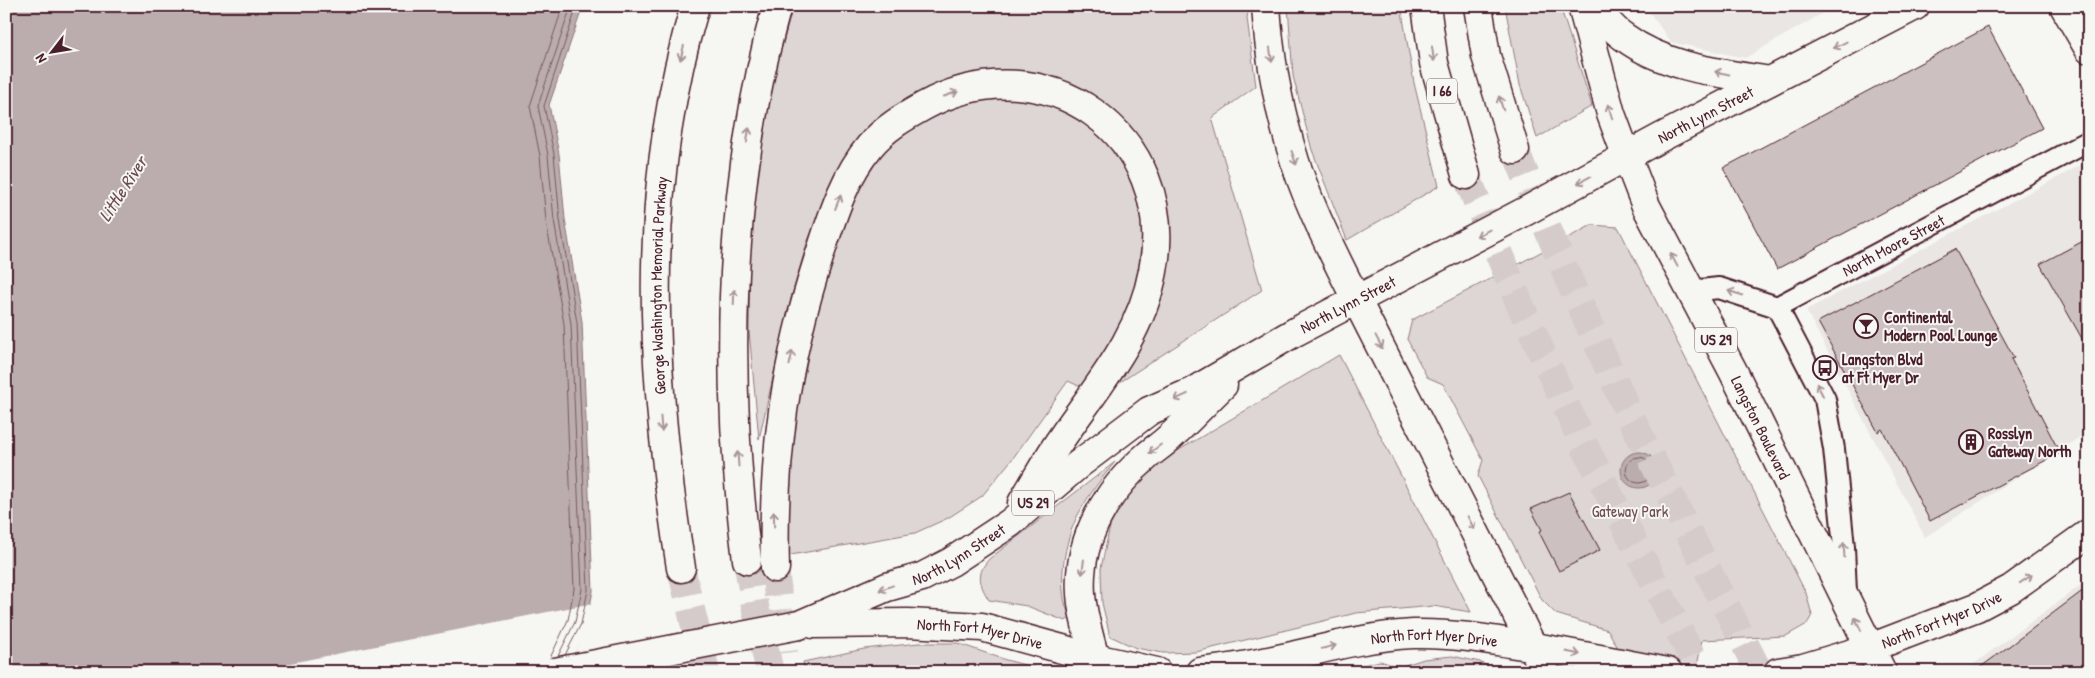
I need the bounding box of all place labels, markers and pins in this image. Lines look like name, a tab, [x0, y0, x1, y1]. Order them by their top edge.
place label: Continental Modern Pool Lounge	[1884, 306, 1998, 347]
bar icon: Continental Modern Pool Lounge	[1853, 313, 1879, 339]
place label: Langston Blvd at Ft Myer Dr	[1842, 348, 1923, 389]
bus stop icon: Langston Blvd at Ft Myer Dr	[1812, 355, 1838, 381]
place label: Rosslyn Gateway North	[1988, 422, 2072, 463]
building icon: Rosslyn Gateway North	[1958, 429, 1984, 455]

